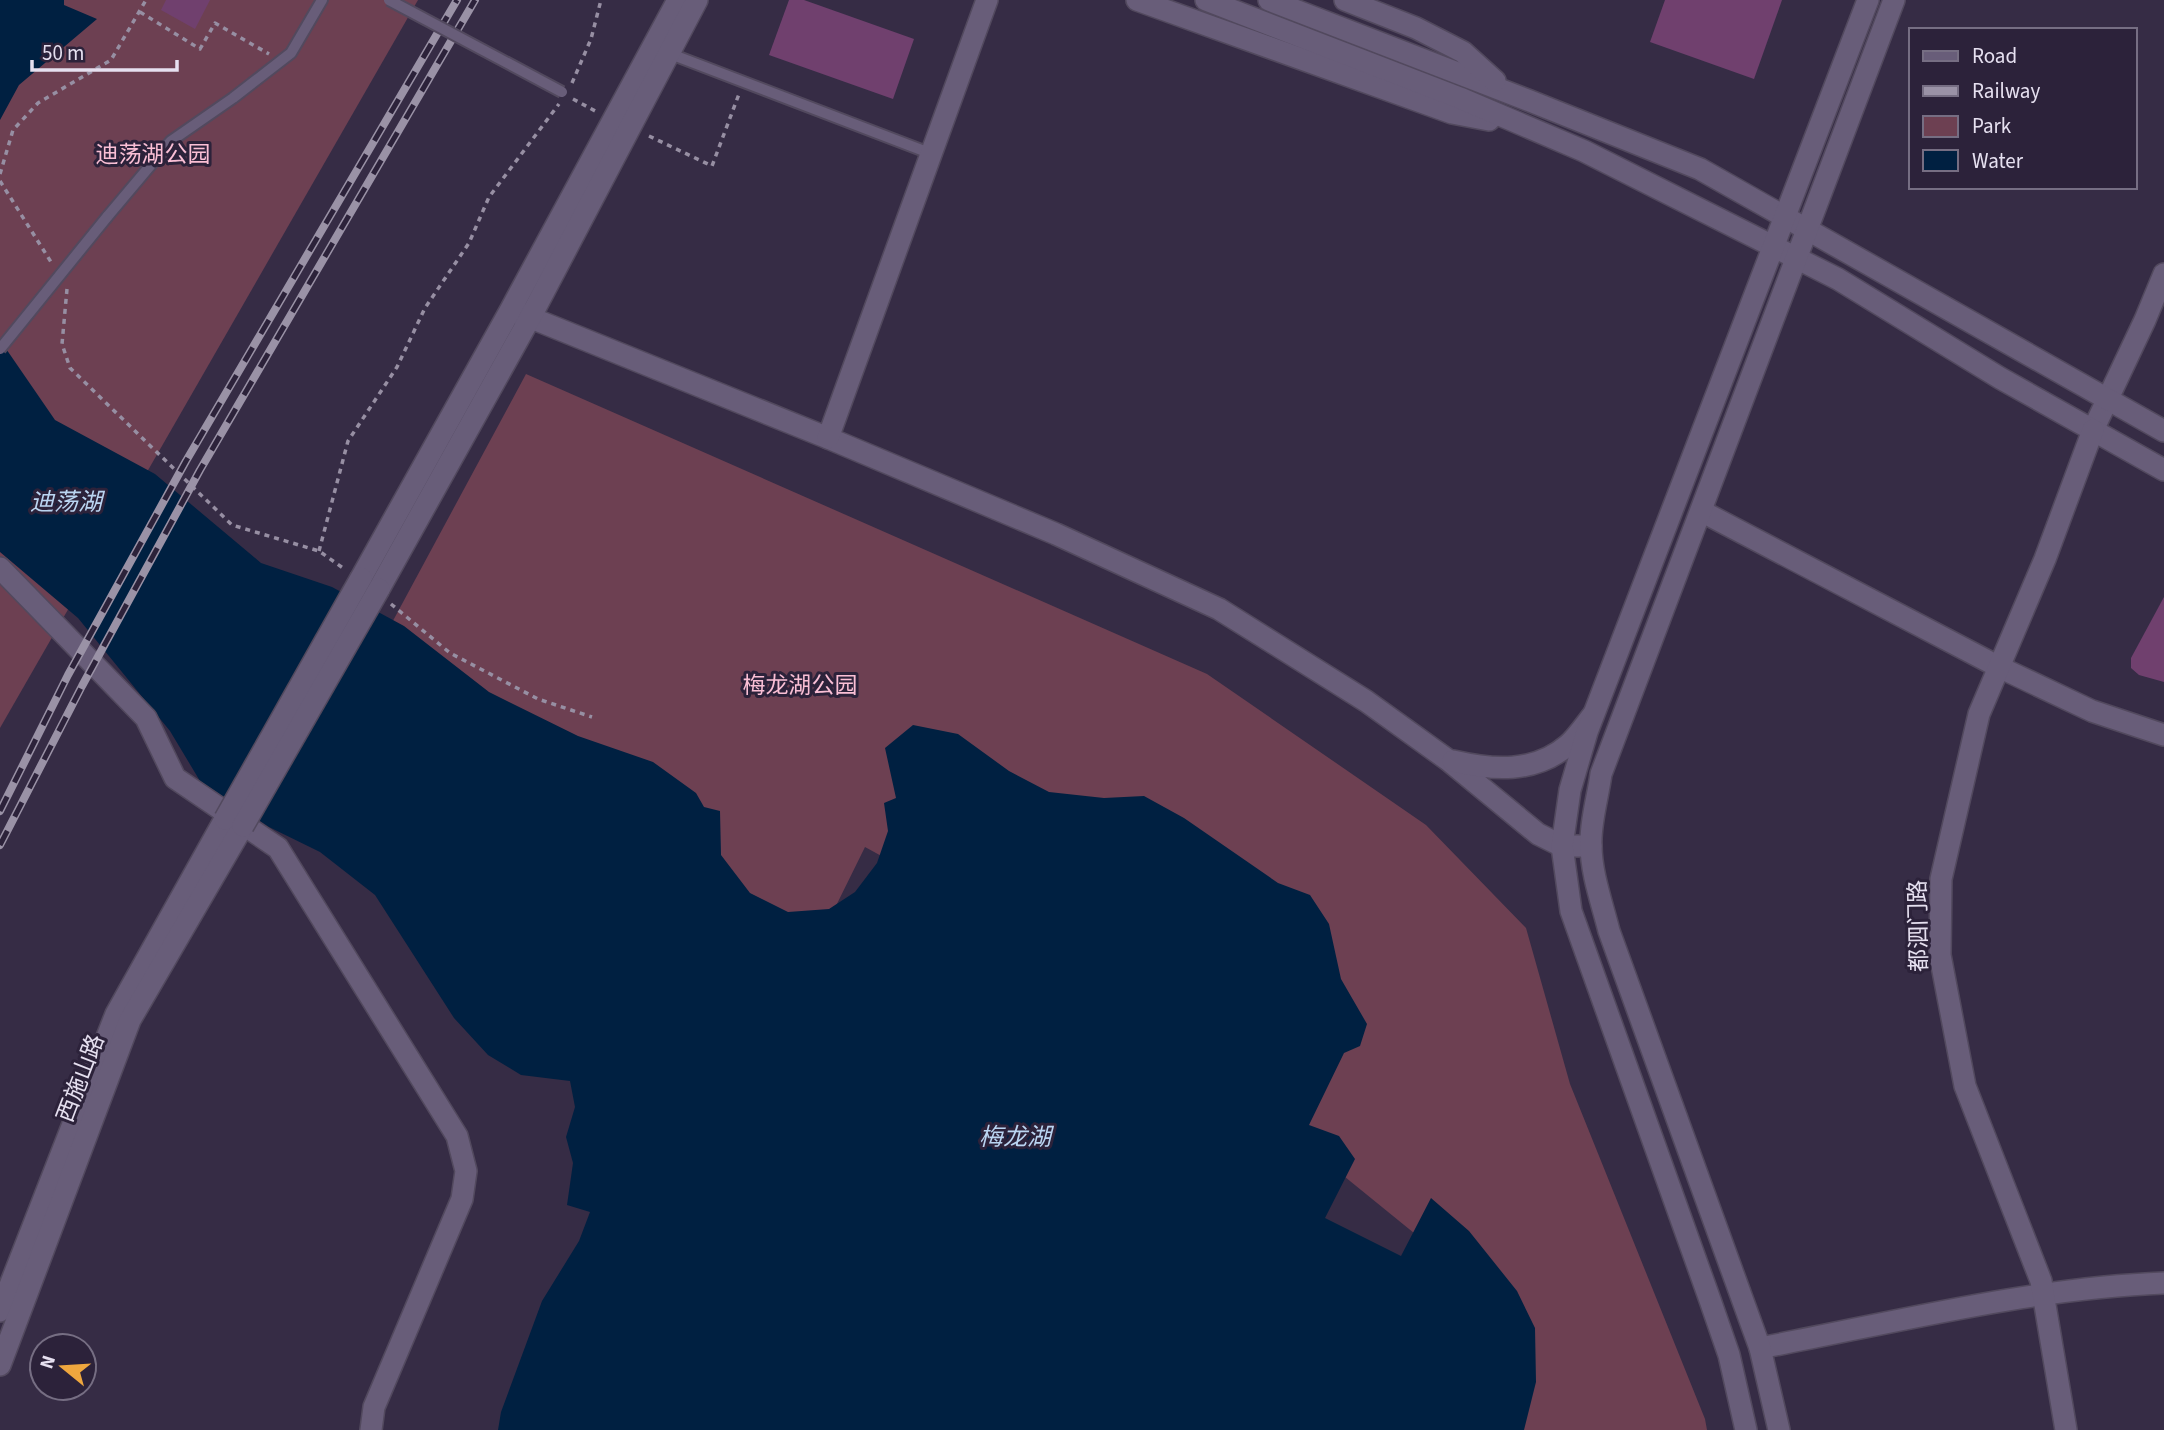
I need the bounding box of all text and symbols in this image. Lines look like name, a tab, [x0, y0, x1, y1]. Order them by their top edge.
scale bar	[32, 28, 177, 72]
legend	[1909, 28, 2136, 189]
text: 50 m	[42, 38, 84, 68]
text: Road	[1972, 41, 2017, 71]
text: Railway	[1972, 76, 2040, 106]
text: Park	[1972, 111, 2012, 141]
park label: 迪荡湖公园	[96, 138, 211, 171]
text: Water	[1972, 146, 2024, 176]
water label: 迪荡湖	[30, 485, 106, 520]
park label: 梅龙湖公园	[743, 669, 858, 702]
street label: 都泗门路	[1901, 880, 1936, 972]
street label: 西施山路	[49, 1029, 112, 1127]
water label: 梅龙湖	[979, 1120, 1055, 1155]
north arrow	[28, 1332, 98, 1402]
text: N	[33, 1352, 63, 1372]

